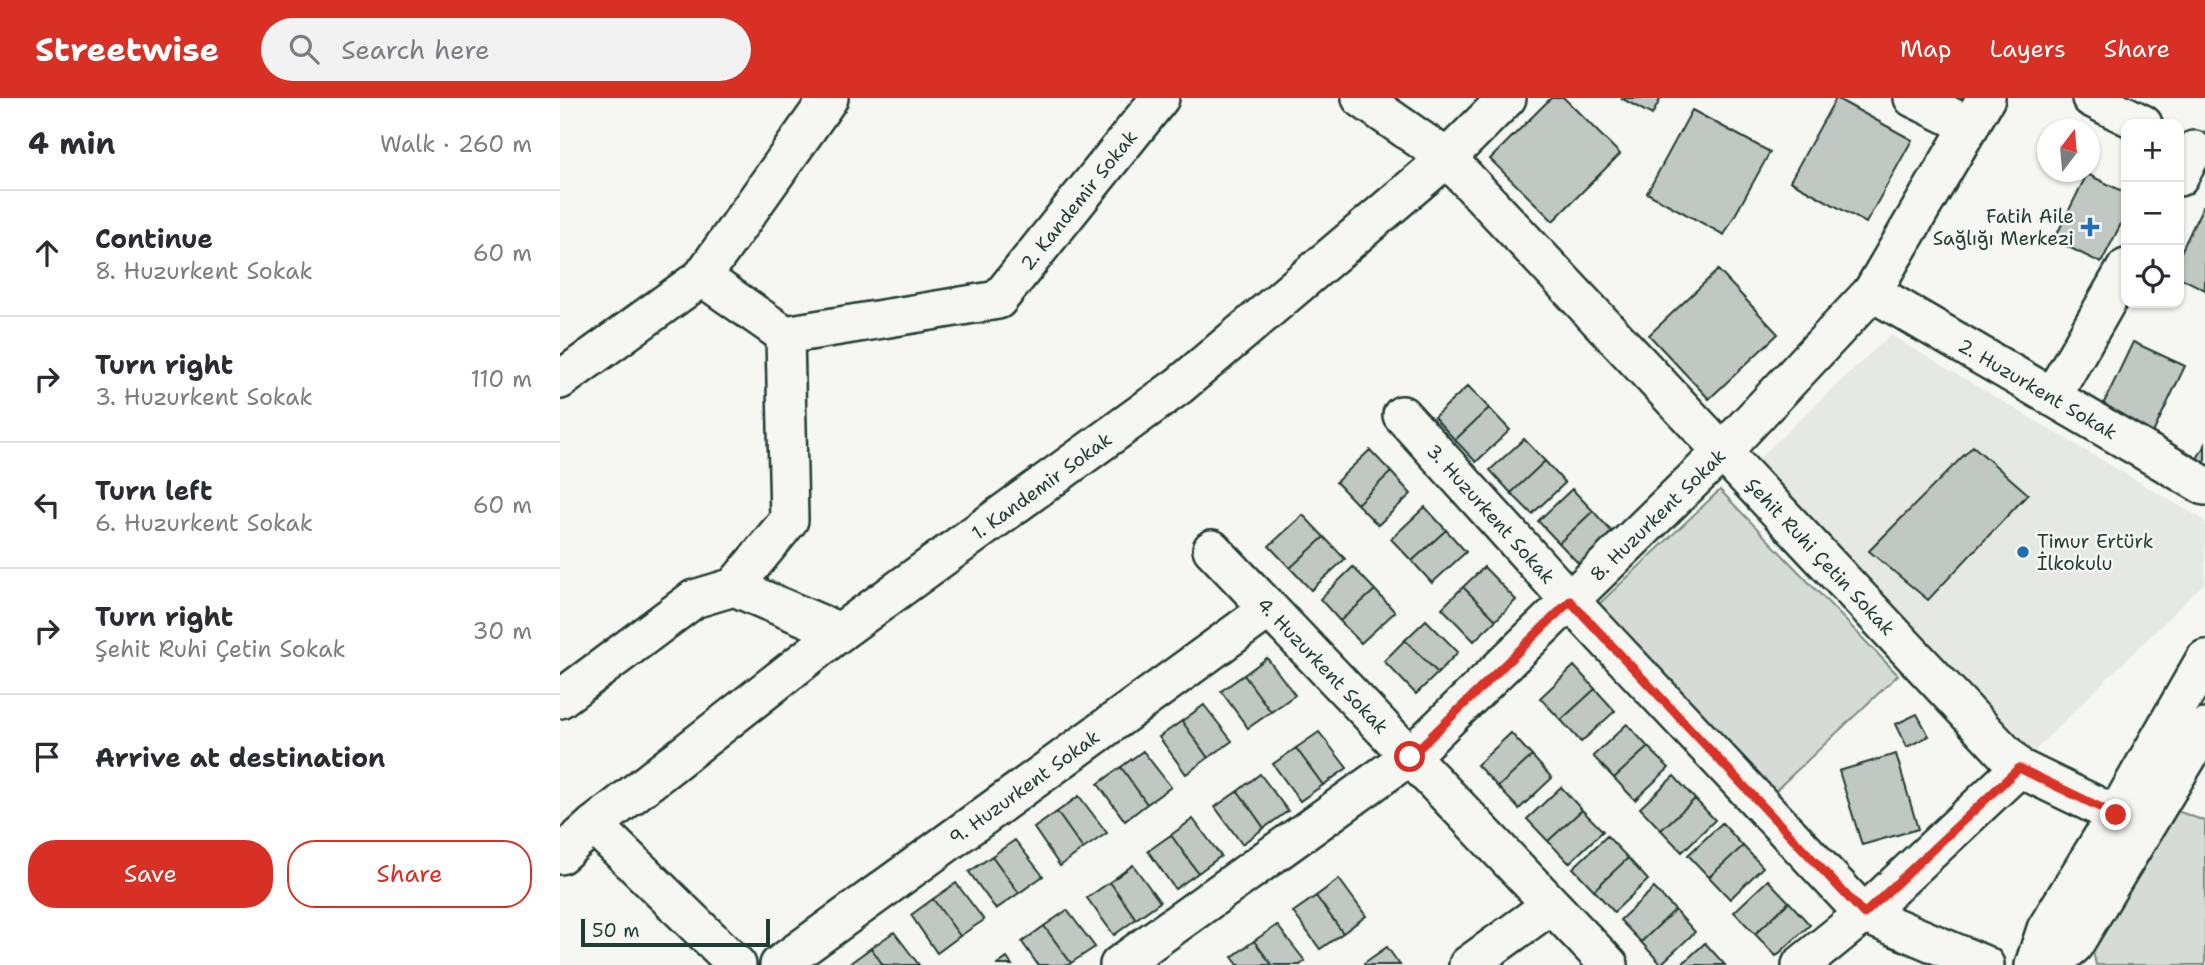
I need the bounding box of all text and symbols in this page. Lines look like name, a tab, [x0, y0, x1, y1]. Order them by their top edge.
search box	[261, 18, 751, 81]
text: Streetwise	[35, 27, 219, 72]
icon: search	[285, 30, 323, 68]
text: Search here	[341, 32, 490, 67]
text: Map	[1900, 33, 1951, 65]
text: Layers	[1989, 33, 2066, 65]
text: Share	[2104, 33, 2170, 65]
north arrow	[2037, 119, 2100, 182]
map controls	[2121, 119, 2184, 308]
button: +	[2121, 119, 2184, 182]
text: 4 min	[28, 123, 115, 164]
street label: 2. Kandemir Sokak	[1014, 124, 1142, 275]
text: Walk · 260 m	[380, 129, 532, 159]
button: −	[2121, 182, 2184, 245]
place label: Fatih Aile Sağlığı Merkezi	[1933, 204, 2074, 251]
marker: Fatih Aile Sağlığı Merkezi	[2080, 217, 2100, 237]
text: Continue	[95, 221, 213, 256]
icon: ahead	[28, 234, 66, 272]
text: 60 m	[473, 238, 532, 268]
button: locate	[2121, 245, 2184, 308]
text: 8. Huzurkent Sokak	[95, 256, 313, 286]
street label: 2. Huzurkent Sokak	[1954, 333, 2122, 445]
text: Turn right	[95, 347, 233, 382]
icon: right	[28, 360, 66, 398]
text: 110 m	[470, 364, 532, 394]
text: 3. Huzurkent Sokak	[95, 382, 313, 412]
street label: 1. Kandemir Sokak	[966, 426, 1117, 545]
street label: 3. Huzurkent Sokak	[1422, 439, 1561, 589]
street label: 8. Huzurkent Sokak	[1584, 443, 1731, 586]
street label: Şehit Ruhi Çetin Sokak	[1741, 472, 1901, 641]
text: Turn left	[95, 473, 212, 508]
icon: left	[28, 486, 66, 524]
text: 60 m	[473, 490, 532, 520]
text: 6. Huzurkent Sokak	[95, 508, 313, 538]
place label: Timur Ertürk İlkokulu	[2037, 529, 2154, 576]
marker: Timur Ertürk İlkokulu	[2015, 544, 2031, 560]
street label: 4. Huzurkent Sokak	[1252, 592, 1394, 739]
text: Turn right	[95, 599, 233, 634]
icon: right	[28, 612, 66, 650]
text: 30 m	[473, 616, 532, 646]
text: Şehit Ruhi Çetin Sokak	[95, 634, 346, 664]
street label: 9. Huzurkent Sokak	[944, 724, 1104, 850]
icon: arrive	[28, 738, 66, 776]
text: Arrive at destination	[95, 740, 385, 775]
route start	[1394, 741, 1425, 772]
route end	[2100, 799, 2131, 830]
button: Save	[28, 840, 273, 908]
button: Share	[287, 840, 532, 908]
scale bar	[581, 916, 770, 948]
text: 50 m	[592, 918, 640, 943]

